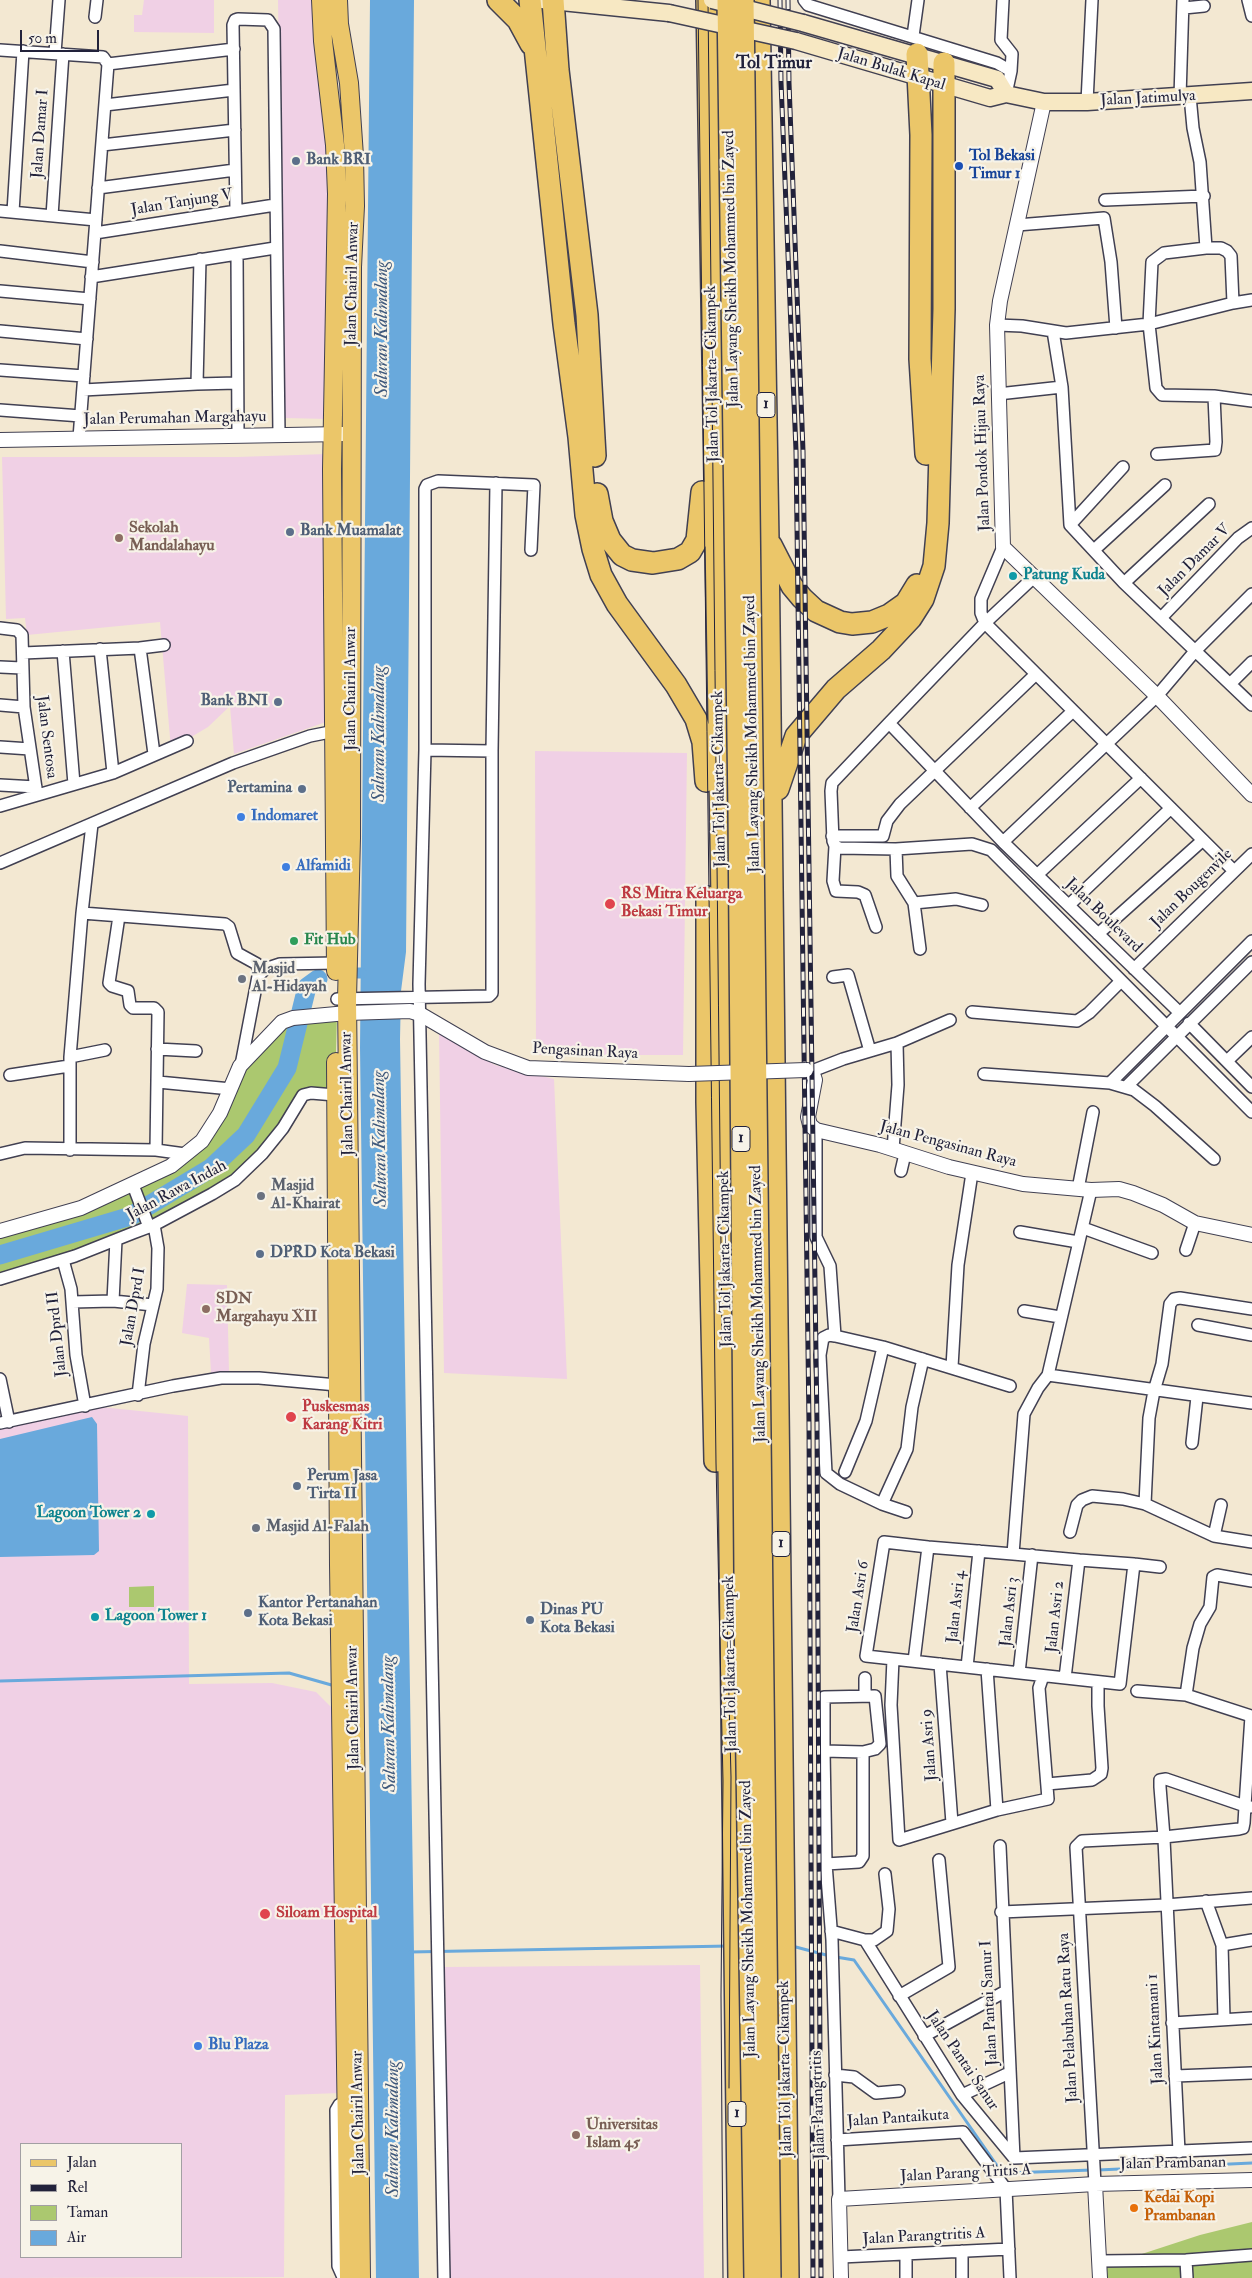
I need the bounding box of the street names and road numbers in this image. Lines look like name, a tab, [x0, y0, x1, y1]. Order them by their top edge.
street label: Jalan Bulak Kapal	[835, 44, 947, 96]
street label: Jalan Jatimulya	[1100, 87, 1196, 111]
street label: Jalan Damar I	[28, 89, 54, 179]
street label: Jalan Layang Sheikh Mohammed bin Zayed	[720, 130, 744, 408]
street label: Jalan Tanjung V	[130, 185, 234, 221]
street label: Jalan Chairil Anwar	[342, 222, 364, 346]
street label: Jalan Tol Jakarta–Cikampek	[702, 285, 724, 463]
street label: Jalan Pondok Hijau Raya	[971, 374, 995, 532]
road number: 1	[757, 392, 775, 418]
street label: Jalan Perumahan Margahayu	[83, 408, 267, 430]
street label: Jalan Damar V	[1155, 521, 1235, 601]
street label: Jalan Layang Sheikh Mohammed bin Zayed	[741, 595, 765, 873]
street label: Jalan Chairil Anwar	[342, 627, 362, 751]
street label: Jalan Tol Jakarta–Cikampek	[709, 690, 731, 868]
street label: Jalan Sentosa	[31, 694, 61, 780]
street label: Jalan Bougenvile	[1147, 845, 1237, 933]
street label: Jalan Boulevard	[1061, 875, 1145, 957]
street label: Jalan Chairil Anwar	[337, 1032, 359, 1156]
street label: Pengasinan Raya	[532, 1040, 638, 1064]
street label: Jalan Pengasinan Raya	[877, 1117, 1019, 1173]
road number: 1	[732, 1126, 750, 1152]
street label: Jalan Rawa Indah	[124, 1157, 230, 1225]
street label: Jalan Layang Sheikh Mohammed bin Zayed	[747, 1165, 771, 1443]
street label: Jalan Tol Jakarta–Cikampek	[715, 1170, 737, 1348]
street label: Jalan Dprd I	[118, 1266, 150, 1348]
street label: Jalan Dprd II	[44, 1290, 72, 1378]
road number: 1	[772, 1532, 790, 1556]
street label: Jalan Asri 6	[844, 1560, 874, 1634]
street label: Jalan Asri 4	[944, 1570, 970, 1644]
street label: Jalan Tol Jakarta–Cikampek	[720, 1575, 742, 1753]
street label: Jalan Asri 3	[997, 1576, 1023, 1648]
street label: Jalan Asri 2	[1043, 1580, 1069, 1654]
street label: Jalan Chairil Anwar	[343, 1646, 365, 1770]
street label: Jalan Asri 9	[918, 1708, 942, 1782]
street label: Jalan Layang Sheikh Mohammed bin Zayed	[737, 1780, 761, 2058]
street label: Jalan Pelabuhan Ratu Raya	[1055, 1932, 1083, 2104]
street label: Jalan Pantai Sanur I	[977, 1940, 1003, 2066]
street label: Jalan Kintamani 1	[1144, 1973, 1168, 2085]
street label: Jalan Tol Jakarta–Cikampek	[775, 1980, 797, 2158]
street label: Jalan Pantai Sanur	[922, 2008, 1002, 2114]
street label: Jalan Parangtritis	[807, 2050, 831, 2160]
street label: Jalan Chairil Anwar	[348, 2051, 370, 2175]
road number: 1	[728, 2102, 746, 2126]
street label: Jalan Pantaikuta	[846, 2106, 950, 2132]
street label: Jalan Prambanan	[1120, 2153, 1226, 2175]
street label: Jalan Parang Tritis A	[900, 2161, 1032, 2187]
street label: Jalan Parangtritis A	[862, 2224, 986, 2250]

